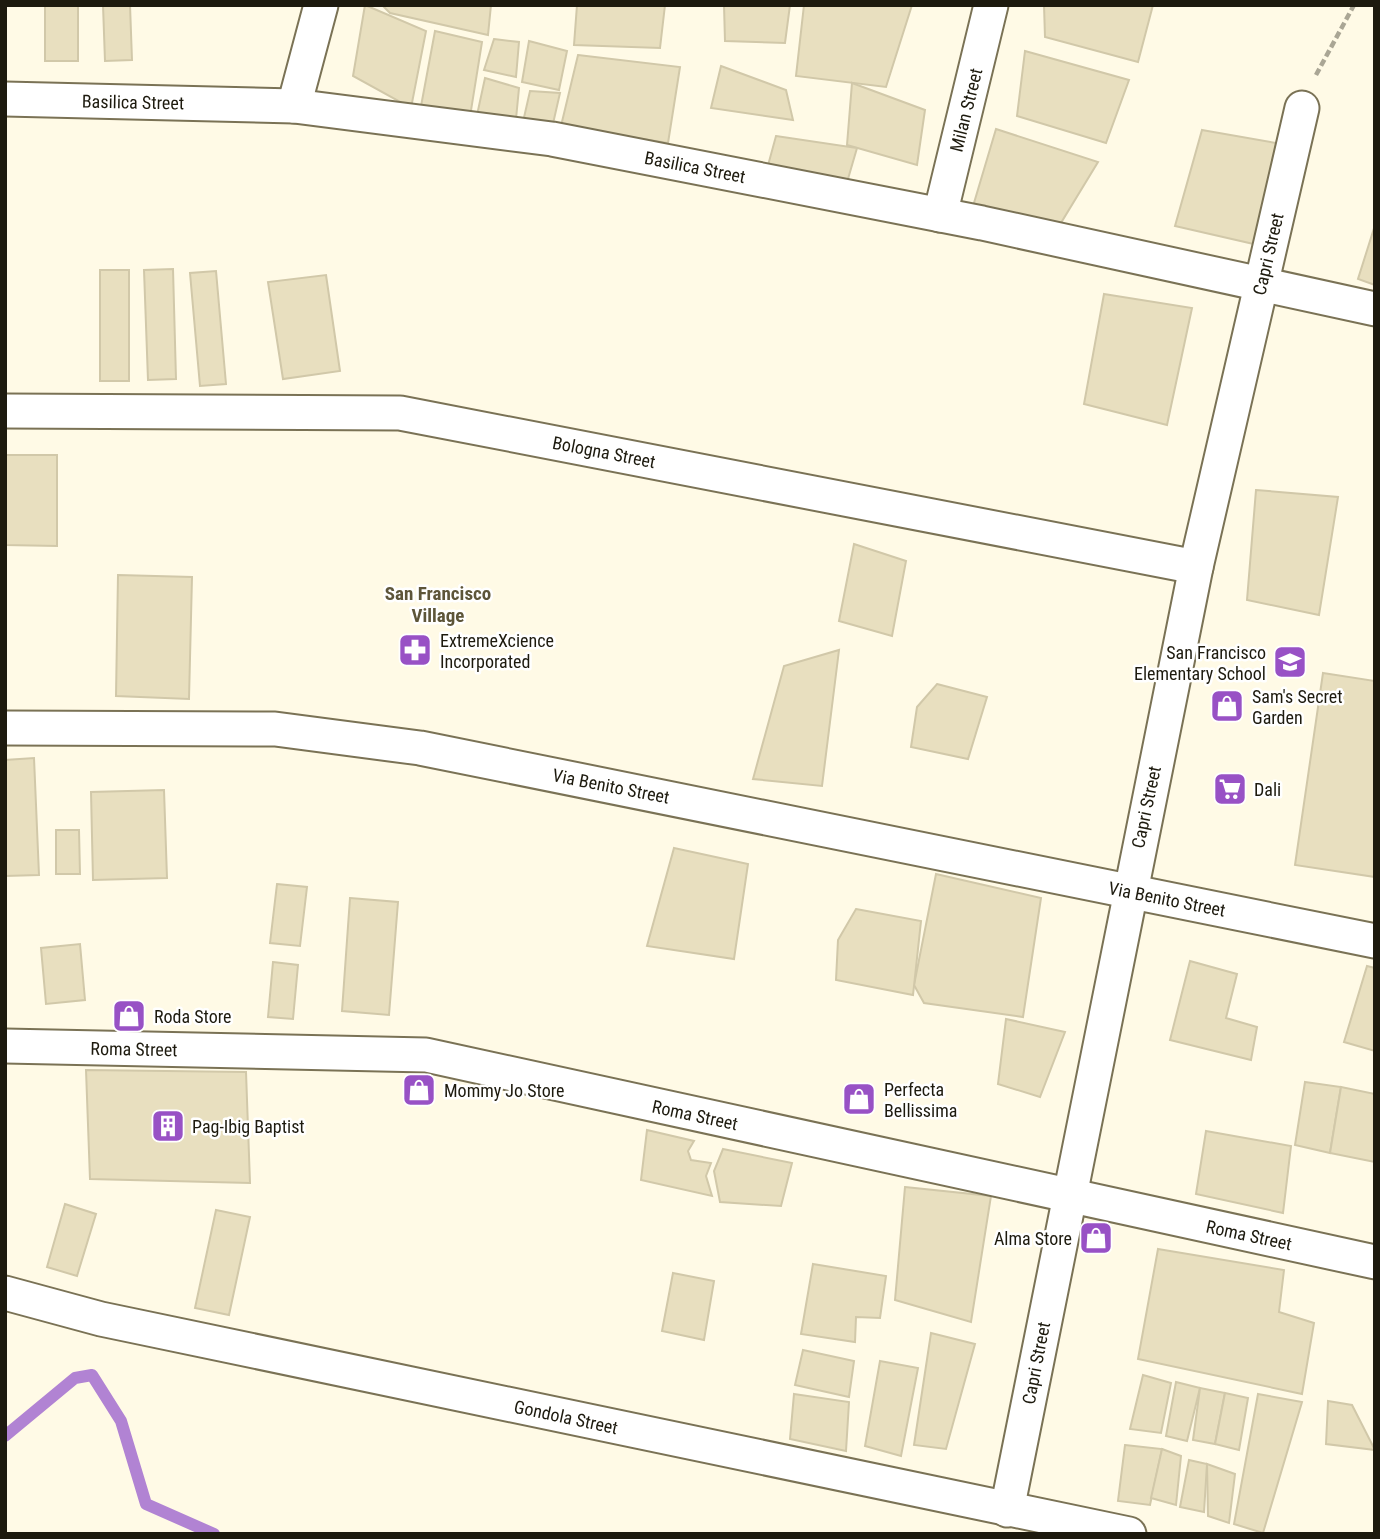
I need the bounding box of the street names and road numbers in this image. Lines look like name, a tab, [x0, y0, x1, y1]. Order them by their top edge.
street label: Milan Street	[945, 66, 987, 154]
street label: Basilica Street	[82, 91, 184, 113]
street label: Basilica Street	[643, 147, 747, 187]
street label: Capri Street	[1248, 211, 1288, 297]
street label: Bologna Street	[551, 432, 657, 472]
street label: Via Benito Street	[551, 764, 671, 808]
street label: Capri Street	[1127, 764, 1165, 850]
street label: Via Benito Street	[1107, 877, 1227, 921]
street label: Roma Street	[90, 1038, 178, 1060]
street label: Roma Street	[650, 1096, 740, 1134]
street label: Roma Street	[1204, 1216, 1294, 1254]
street label: Capri Street	[1018, 1320, 1054, 1406]
street label: Gondola Street	[512, 1396, 620, 1438]

